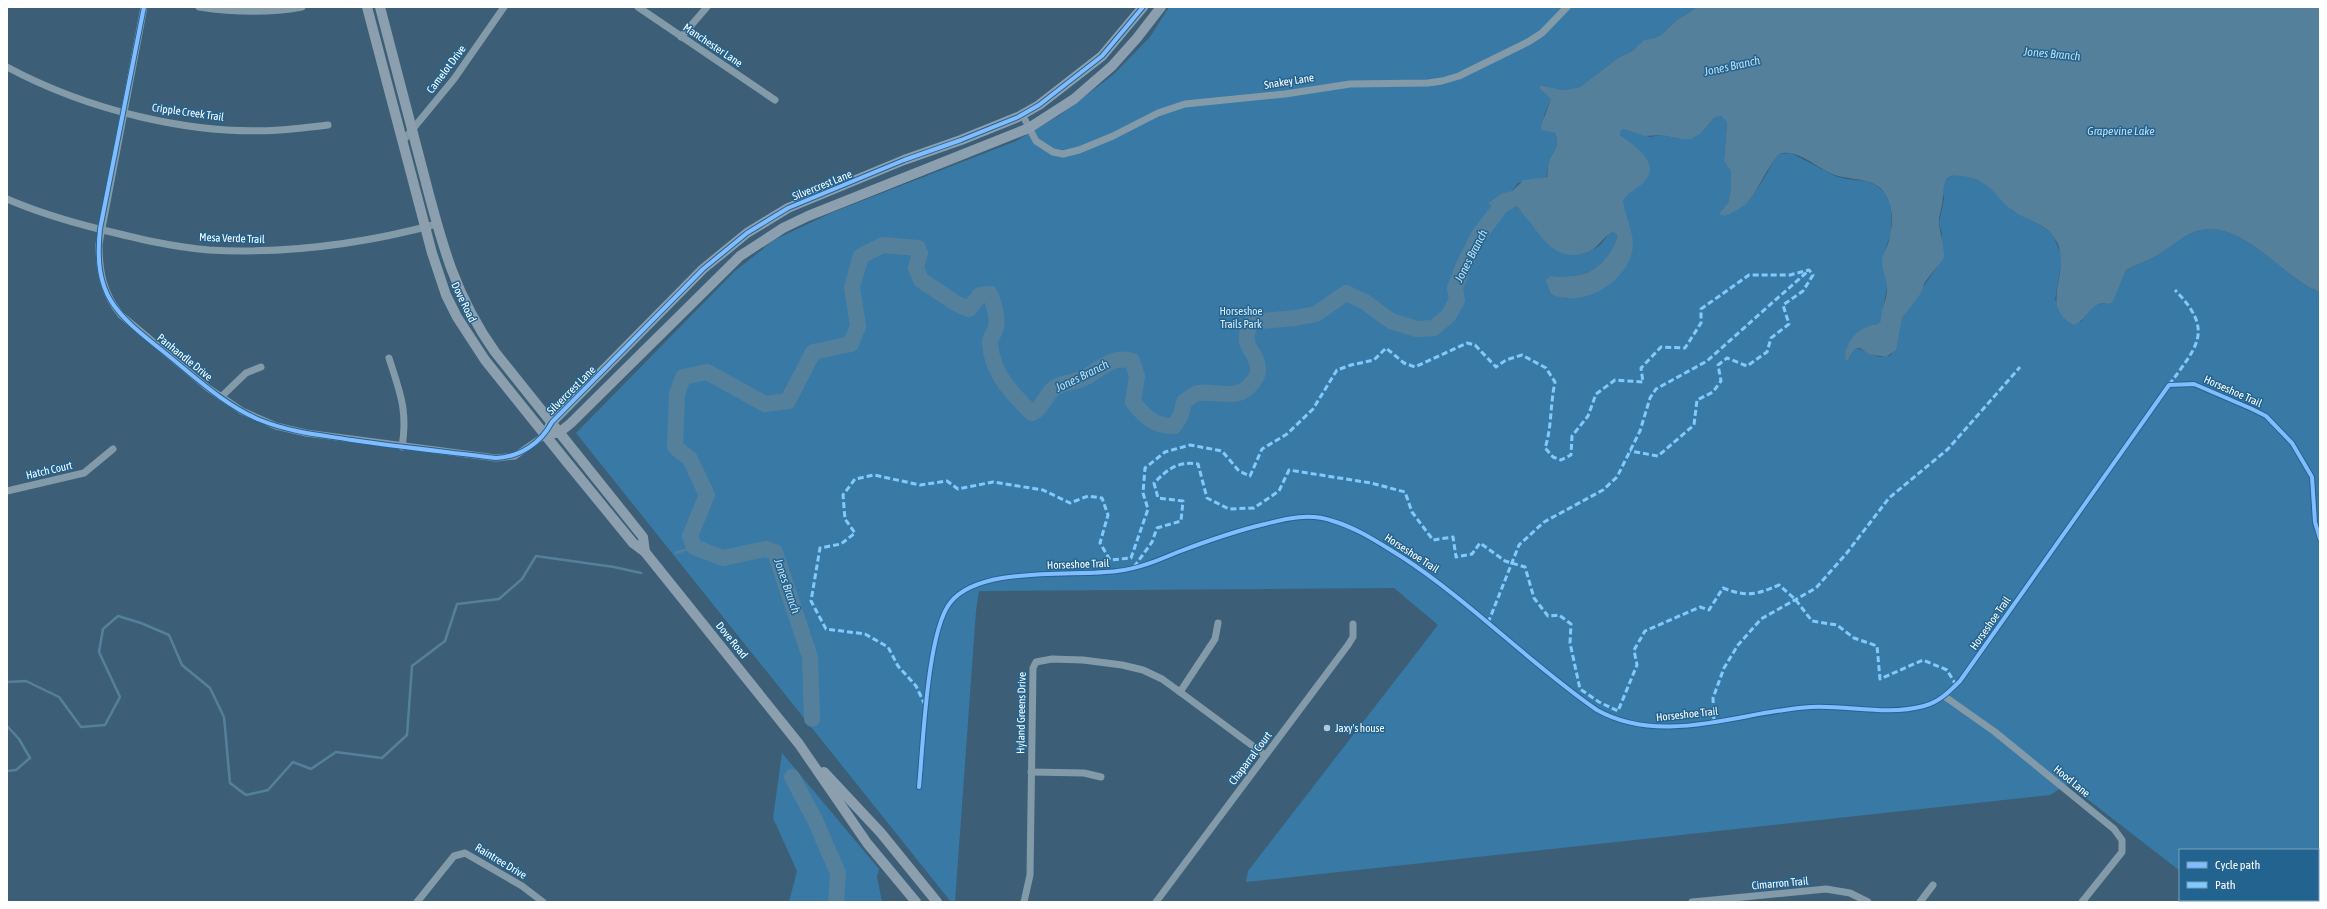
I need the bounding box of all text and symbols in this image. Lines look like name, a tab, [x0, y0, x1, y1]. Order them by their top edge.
street label: Manchester Lane	[681, 21, 745, 69]
street label: Camelot Drive	[424, 43, 468, 95]
water label: Jones Branch	[2022, 44, 2081, 63]
water label: Jones Branch	[1702, 53, 1762, 79]
street label: Snakey Lane	[1263, 71, 1315, 91]
street label: Cripple Creek Trail	[151, 101, 225, 123]
water label: Grapevine Lake	[2087, 124, 2155, 138]
street label: Silvercrest Lane	[790, 168, 854, 202]
water label: Jones Branch	[1451, 227, 1490, 286]
street label: Mesa Verde Trail	[199, 231, 265, 245]
street label: Dove Road	[449, 280, 479, 324]
park label: Horseshoe Trails Park	[1219, 305, 1263, 330]
street label: Panhandle Drive	[155, 331, 215, 383]
water label: Jones Branch	[1052, 357, 1111, 395]
street label: Silvercrest Lane	[544, 363, 598, 417]
street label: Horseshoe Trail	[2202, 373, 2264, 409]
street label: Hatch Court	[25, 459, 73, 481]
street label: Horseshoe Trail	[1383, 531, 1441, 575]
water label: Jones Branch	[771, 556, 803, 615]
street label: Horseshoe Trail	[1047, 557, 1109, 571]
street label: Horseshoe Trail	[1967, 594, 2013, 652]
street label: Dove Road	[714, 619, 750, 661]
street label: Hyland Greens Drive	[1014, 672, 1028, 754]
street label: Horseshoe Trail	[1655, 705, 1719, 723]
place label: Jaxy's house	[1335, 722, 1385, 734]
marker: Jaxy's house	[1322, 723, 1332, 733]
street label: Chaparral Court	[1226, 729, 1274, 787]
street label: Hood Lane	[2051, 763, 2093, 799]
street label: Raintree Drive	[473, 841, 529, 881]
legend	[2179, 849, 2319, 901]
text: Cycle path	[2215, 858, 2260, 872]
street label: Cimarron Trail	[1751, 875, 1809, 891]
text: Path	[2215, 878, 2236, 892]

